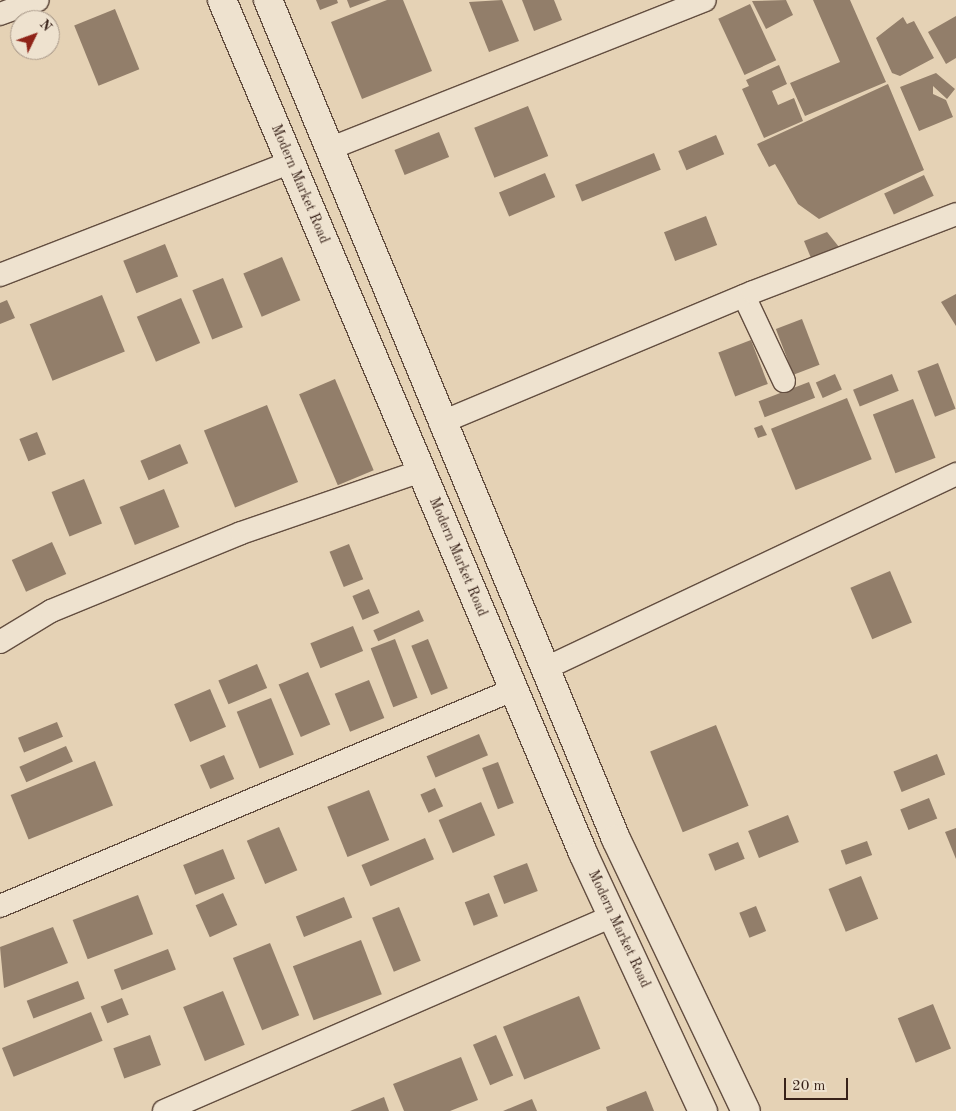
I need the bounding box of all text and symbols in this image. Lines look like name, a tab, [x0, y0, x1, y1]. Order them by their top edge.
north arrow	[10, 10, 60, 60]
text: N	[37, 17, 54, 34]
street label: Modern Market Road	[267, 122, 333, 246]
street label: Modern Market Road	[425, 495, 491, 619]
street label: Modern Market Road	[584, 868, 654, 990]
scale bar	[786, 1068, 850, 1100]
text: 20 m	[792, 1079, 826, 1094]

